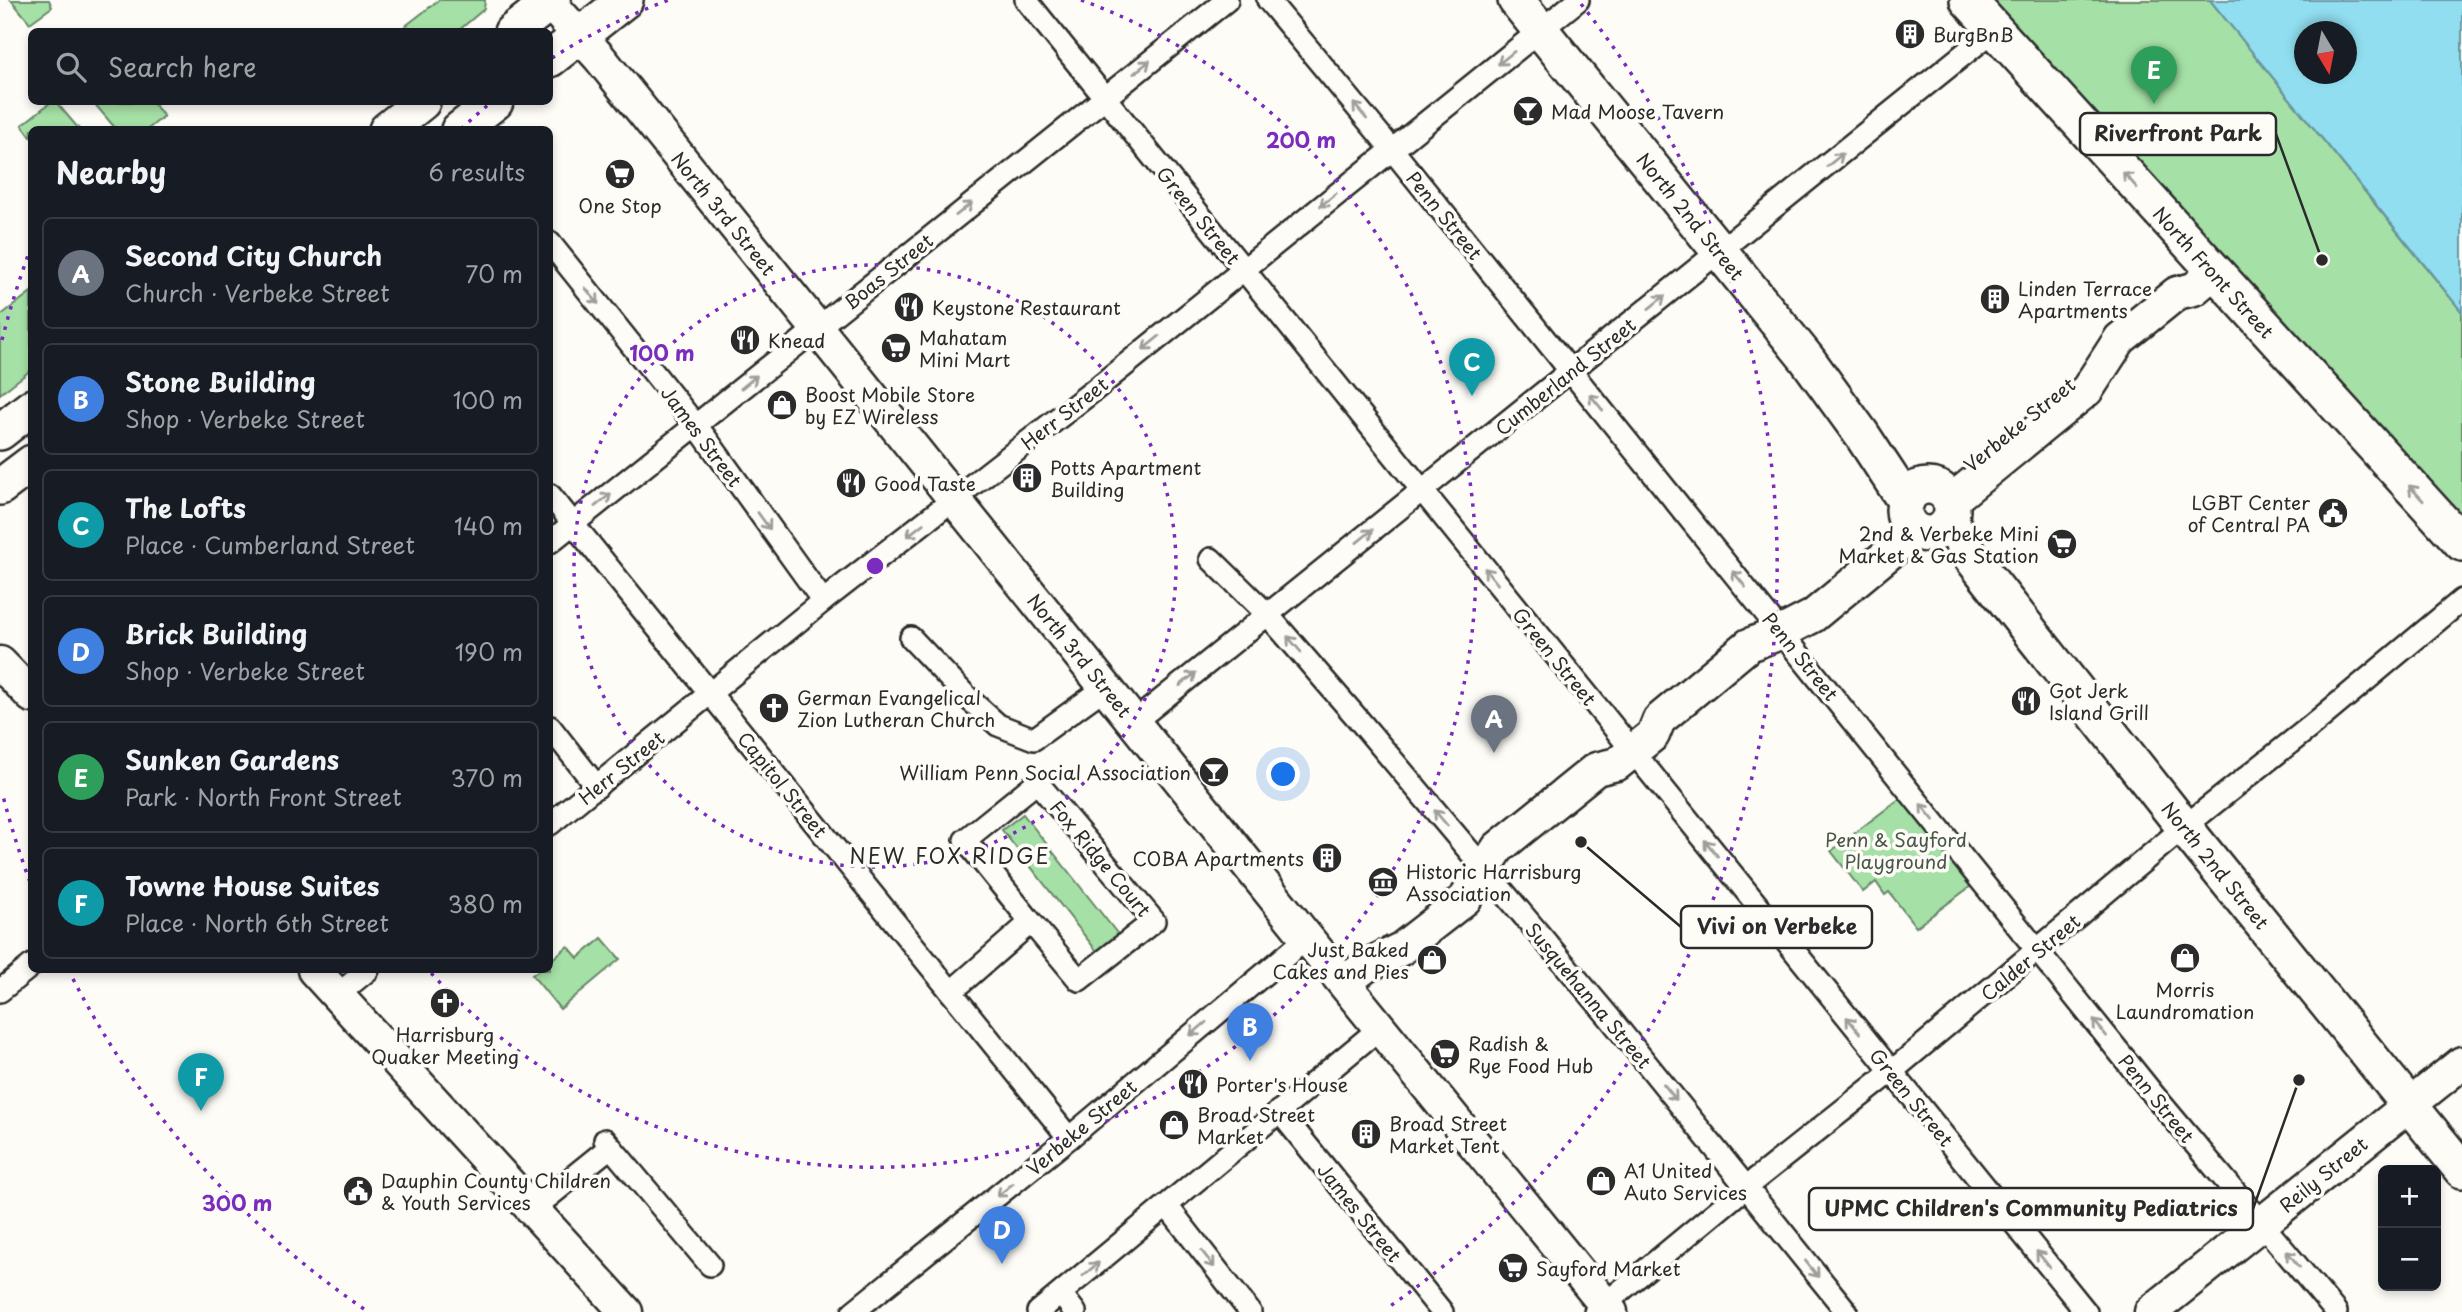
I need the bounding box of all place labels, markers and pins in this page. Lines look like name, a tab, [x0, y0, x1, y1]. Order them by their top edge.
building icon: BurgBnB	[1893, 17, 1927, 51]
place label: BurgBnB	[1933, 20, 2014, 48]
pin: E	[2131, 46, 2177, 104]
bar icon: Mad Moose Tavern	[1511, 94, 1545, 128]
place label: Mad Moose Tavern	[1551, 97, 1724, 125]
callout: Riverfront Park	[2080, 113, 2276, 155]
supermarket icon: One Stop	[603, 157, 637, 191]
place label: One Stop	[578, 191, 662, 219]
place label: Linden Terrace Apartments	[2018, 274, 2152, 324]
building icon: Linden Terrace Apartments	[1978, 282, 2012, 316]
restaurant icon: Keystone Restaurant	[892, 290, 926, 324]
place label: Keystone Restaurant	[932, 293, 1121, 321]
restaurant icon: Knead	[728, 323, 762, 357]
place label: Mahatam Mini Mart	[919, 323, 1011, 373]
place label: Knead	[768, 326, 825, 354]
supermarket icon: Mahatam Mini Mart	[879, 331, 913, 365]
pin: C	[1449, 338, 1495, 396]
place label: Boost Mobile Store by EZ Wireless	[805, 380, 975, 430]
shop icon: Boost Mobile Store by EZ Wireless	[765, 388, 799, 422]
place label: Potts Apartment Building	[1050, 453, 1201, 503]
building icon: Potts Apartment Building	[1010, 461, 1044, 495]
restaurant icon: Good Taste	[834, 466, 868, 500]
place label: Good Taste	[874, 469, 976, 497]
place label: LGBT Center of Central PA	[2188, 488, 2310, 538]
public building icon: LGBT Center of Central PA	[2316, 496, 2350, 530]
place label: 2nd & Verbeke Mini Market & Gas Station	[1838, 519, 2039, 569]
supermarket icon: 2nd & Verbeke Mini Market & Gas Station	[2045, 527, 2079, 561]
centre of rings	[863, 554, 887, 578]
place label: Got Jerk Island Grill	[2049, 676, 2149, 726]
place label: German Evangelical Zion Lutheran Church	[797, 683, 995, 733]
restaurant icon: Got Jerk Island Grill	[2009, 684, 2043, 718]
church icon: German Evangelical Zion Lutheran Church	[757, 691, 791, 725]
pin: A	[1471, 695, 1517, 753]
bar icon: William Penn Social Association	[1197, 755, 1231, 789]
place label: William Penn Social Association	[899, 758, 1191, 786]
building icon: COBA Apartments	[1310, 841, 1344, 875]
place label: COBA Apartments	[1133, 844, 1304, 872]
place label: Historic Harrisburg Association	[1406, 857, 1581, 907]
museum icon: Historic Harrisburg Association	[1366, 865, 1400, 899]
callout: Vivi on Verbeke	[1681, 906, 1872, 948]
place label: Just Baked Cakes and Pies	[1273, 935, 1409, 985]
shop icon: Morris Laundromation	[2168, 941, 2202, 975]
shop icon: Just Baked Cakes and Pies	[1415, 943, 1449, 977]
place label: Morris Laundromation	[2116, 975, 2254, 1025]
church icon: Harrisburg Quaker Meeting	[428, 986, 462, 1020]
pin: B	[1227, 1003, 1273, 1061]
place label: Harrisburg Quaker Meeting	[371, 1020, 519, 1070]
place label: Radish & Rye Food Hub	[1468, 1029, 1593, 1079]
supermarket icon: Radish & Rye Food Hub	[1428, 1037, 1462, 1071]
pin: F	[178, 1053, 224, 1111]
restaurant icon: Porter's House	[1176, 1067, 1210, 1101]
place label: Porter's House	[1216, 1070, 1348, 1098]
place label: Broad Street Market	[1197, 1100, 1315, 1150]
shop icon: Broad Street Market	[1157, 1108, 1191, 1142]
place label: Broad Street Market Tent	[1389, 1109, 1507, 1159]
building icon: Broad Street Market Tent	[1349, 1117, 1383, 1151]
place label: A1 United Auto Services	[1624, 1156, 1747, 1206]
shop icon: A1 United Auto Services	[1584, 1164, 1618, 1198]
place label: Dauphin County Children & Youth Services	[381, 1166, 611, 1216]
public building icon: Dauphin County Children & Youth Services	[341, 1174, 375, 1208]
callout: UPMC Children's Community Pediatrics	[1809, 1188, 2253, 1230]
pin: D	[979, 1206, 1025, 1264]
supermarket icon: Sayford Market	[1496, 1251, 1530, 1285]
place label: Sayford Market	[1536, 1254, 1681, 1282]

